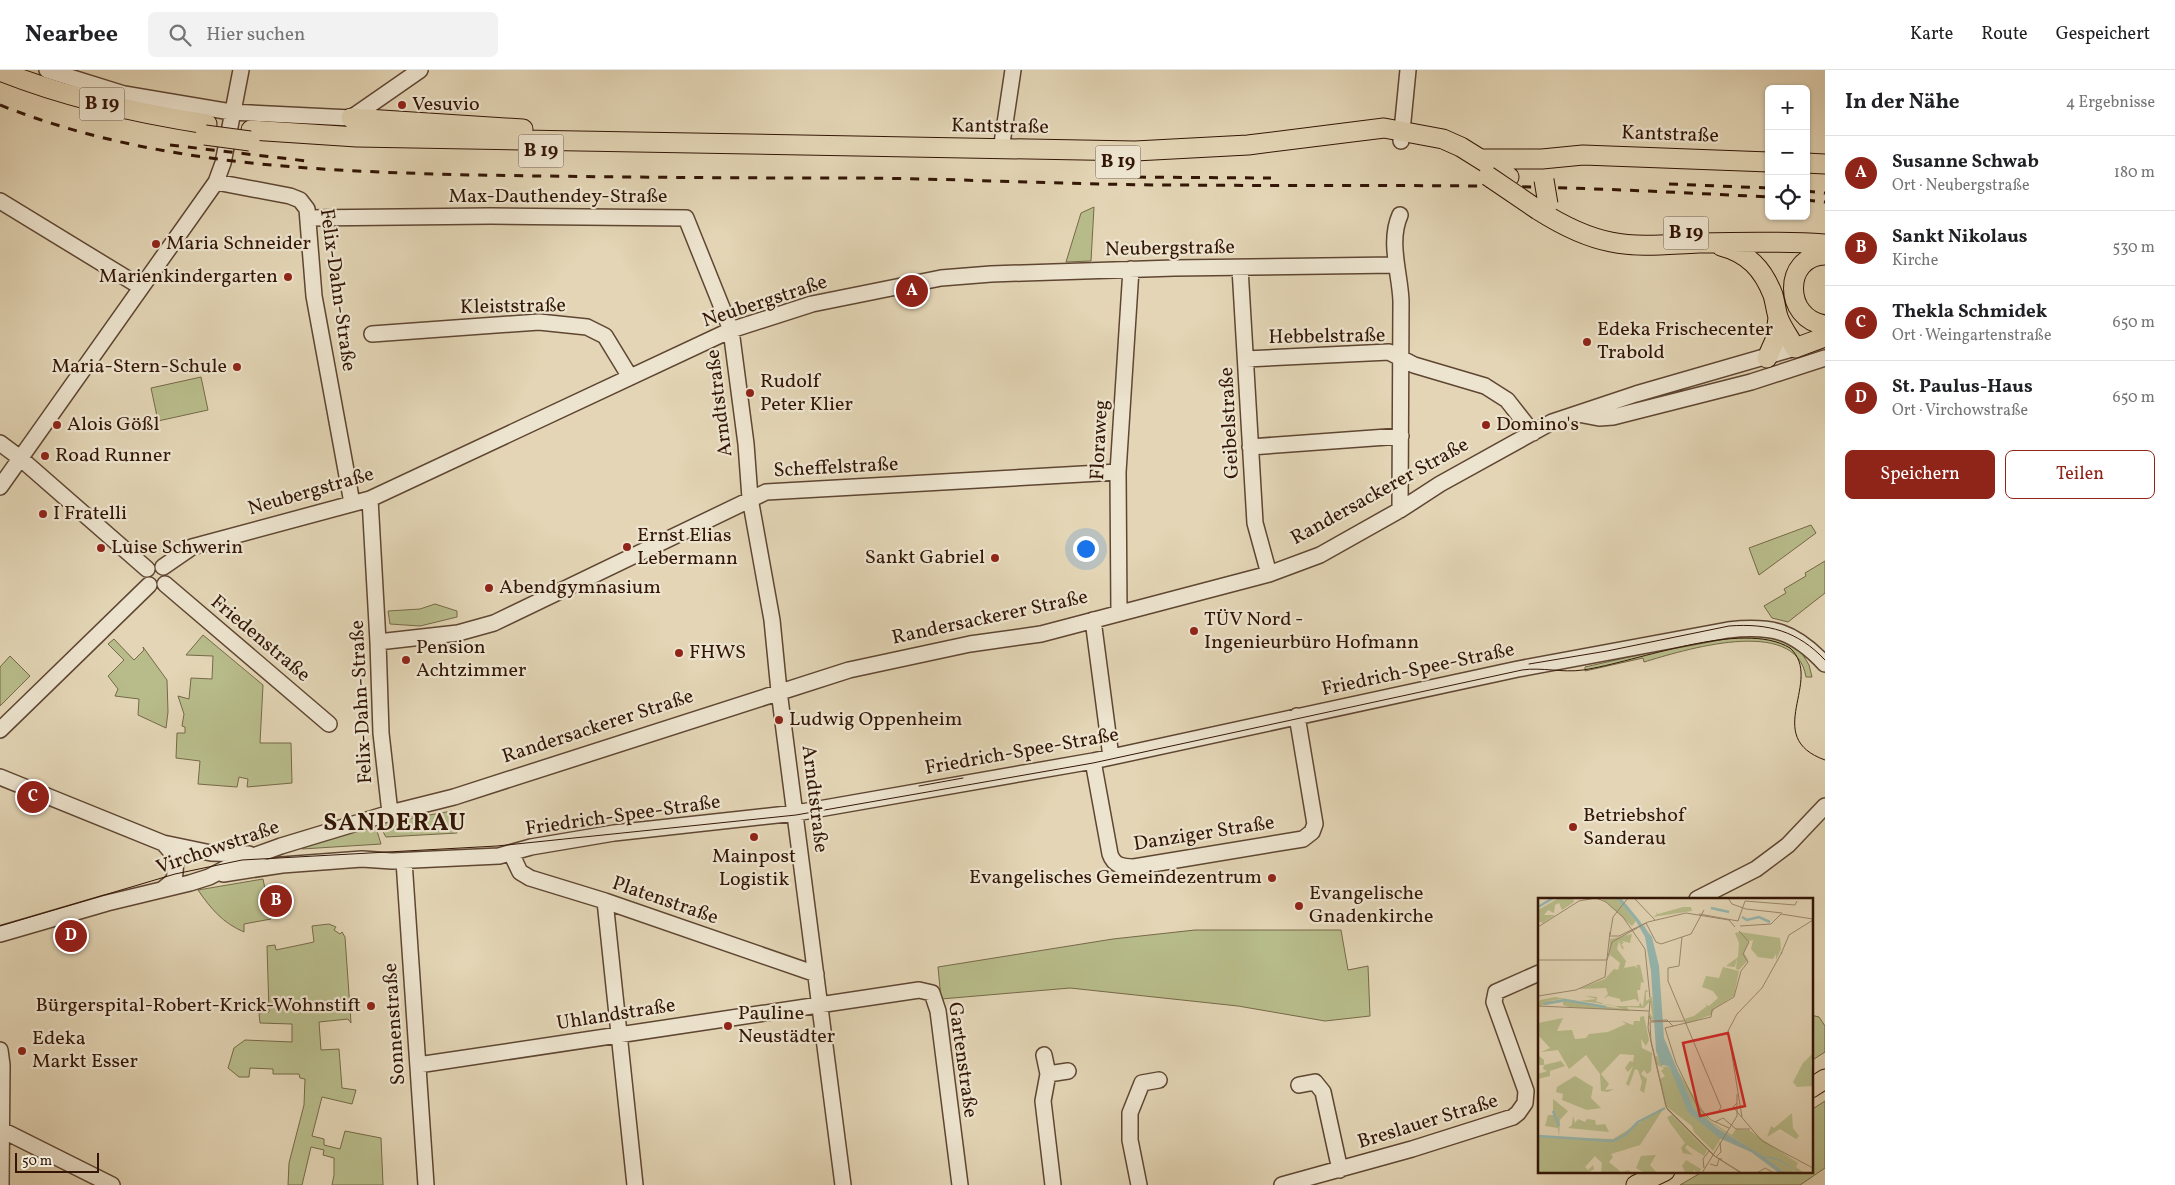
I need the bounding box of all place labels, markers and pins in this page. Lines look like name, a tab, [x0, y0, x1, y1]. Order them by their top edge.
place label: Vesuvio	[412, 91, 480, 119]
marker: Vesuvio	[396, 99, 408, 111]
place label: Maria Schneider	[166, 230, 311, 258]
marker: Maria Schneider	[150, 238, 162, 250]
place label: Marienkindergarten	[99, 263, 278, 291]
marker: Marienkindergarten	[282, 271, 294, 283]
pin: A	[896, 272, 928, 310]
place label: Edeka Frischecenter Trabold	[1597, 316, 1773, 367]
marker: Edeka Frischecenter Trabold	[1581, 336, 1593, 348]
place label: Maria-Stern-Schule	[52, 353, 227, 381]
marker: Maria-Stern-Schule	[231, 361, 243, 373]
place label: Rudolf Peter Klier	[760, 368, 853, 419]
marker: Rudolf Peter Klier	[744, 387, 756, 399]
place label: Alois Gößl	[67, 411, 159, 439]
place label: Domino's	[1496, 411, 1579, 439]
marker: Alois Gößl	[51, 419, 63, 431]
marker: Domino's	[1480, 419, 1492, 431]
place label: Road Runner	[55, 442, 171, 470]
marker: Road Runner	[39, 450, 51, 462]
place label: I Fratelli	[53, 500, 127, 528]
marker: I Fratelli	[37, 508, 49, 520]
place label: Ernst Elias Lebermann	[637, 522, 738, 573]
place label: Luise Schwerin	[111, 534, 243, 562]
marker: Ernst Elias Lebermann	[621, 541, 633, 553]
marker: Luise Schwerin	[95, 542, 107, 554]
place label: Sankt Gabriel	[865, 544, 985, 572]
marker: Sankt Gabriel	[989, 552, 1001, 564]
place label: Abendgymnasium	[499, 574, 661, 602]
marker: Abendgymnasium	[483, 582, 495, 594]
place label: TÜV Nord - Ingenieurbüro Hofmann	[1204, 606, 1419, 657]
marker: TÜV Nord - Ingenieurbüro Hofmann	[1188, 625, 1200, 637]
place label: Pension Achtzimmer	[416, 634, 526, 685]
place label: FHWS	[689, 639, 746, 667]
marker: FHWS	[673, 647, 685, 659]
marker: Pension Achtzimmer	[400, 654, 412, 666]
place label: Ludwig Oppenheim	[789, 706, 963, 734]
marker: Ludwig Oppenheim	[773, 714, 785, 726]
pin: C	[17, 778, 49, 816]
place label: Betriebshof Sanderau	[1583, 802, 1687, 853]
marker: Betriebshof Sanderau	[1567, 821, 1579, 833]
marker: Mainpost Logistik	[748, 831, 760, 843]
place label: Mainpost Logistik	[712, 843, 796, 894]
place label: Evangelisches Gemeindezentrum	[969, 864, 1262, 892]
marker: Evangelisches Gemeindezentrum	[1266, 872, 1278, 884]
place label: Evangelische Gnadenkirche	[1309, 880, 1433, 931]
pin: B	[260, 882, 292, 920]
marker: Evangelische Gnadenkirche	[1293, 900, 1305, 912]
pin: D	[55, 917, 87, 955]
place label: Bürgerspital-Robert-Krick-Wohnstift	[35, 992, 361, 1020]
marker: Bürgerspital-Robert-Krick-Wohnstift	[365, 1000, 377, 1012]
place label: Pauline Neustädter	[738, 1000, 835, 1051]
marker: Pauline Neustädter	[722, 1020, 734, 1032]
place label: Edeka Markt Esser	[32, 1025, 138, 1076]
marker: Edeka Markt Esser	[16, 1045, 28, 1057]

